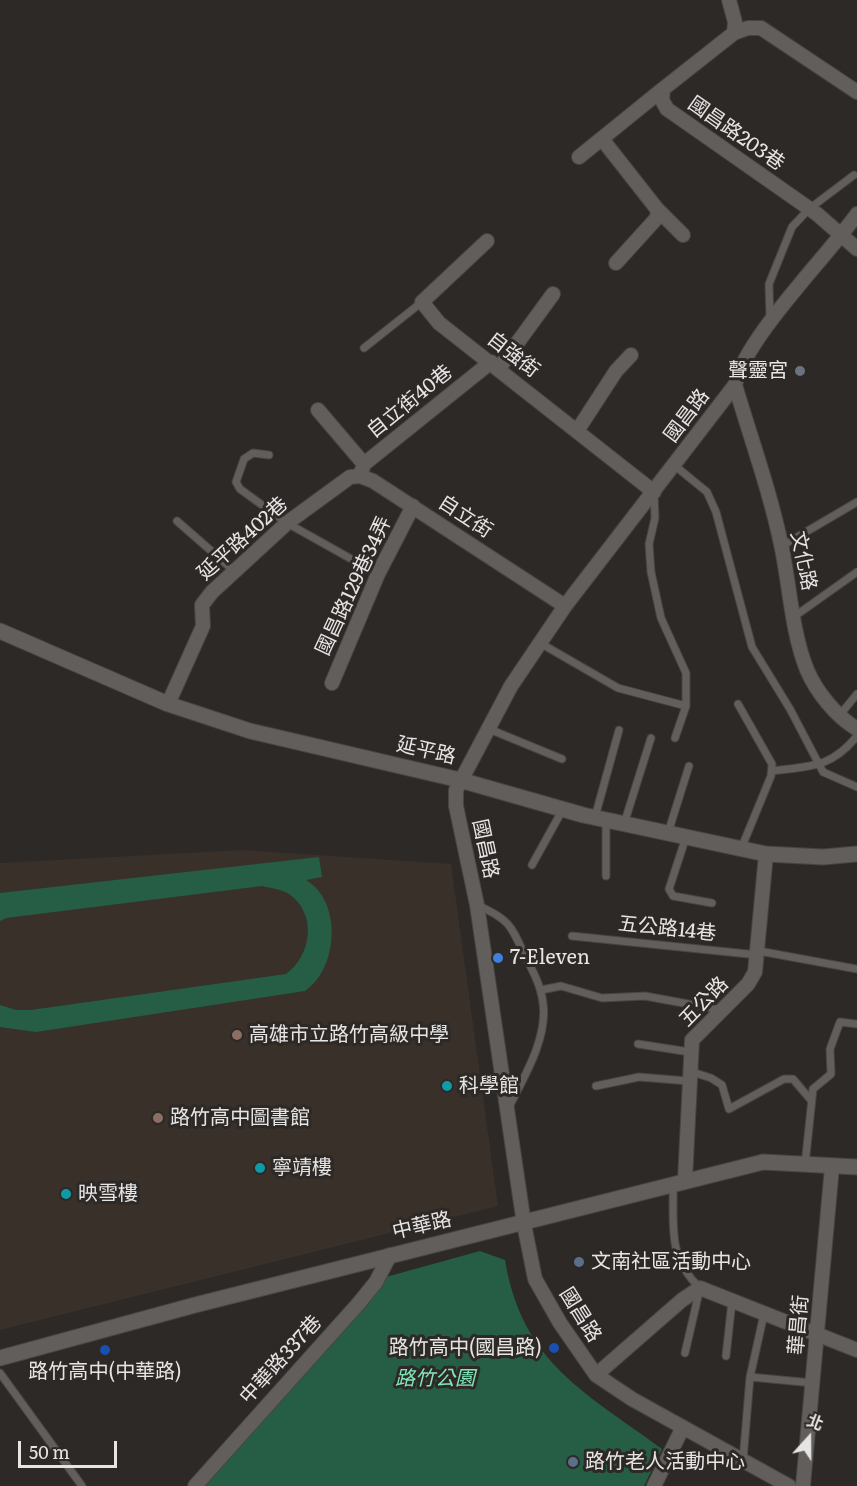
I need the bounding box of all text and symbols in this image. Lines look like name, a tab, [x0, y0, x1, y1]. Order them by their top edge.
street label: 國昌路203巷	[683, 92, 789, 176]
street label: 自強街	[482, 327, 544, 383]
place label: 聲靈宮	[728, 359, 788, 383]
street label: 自立街40巷	[363, 360, 457, 444]
marker: 聲靈宮	[793, 364, 807, 378]
street label: 國昌路	[659, 385, 715, 447]
street label: 自立街	[433, 491, 497, 543]
street label: 延平路402巷	[193, 492, 293, 586]
street label: 國昌路129巷34弄	[311, 513, 397, 659]
street label: 文化路	[785, 529, 821, 593]
street label: 延平路	[394, 733, 458, 769]
street label: 國昌路	[467, 817, 503, 881]
street label: 五公路14巷	[617, 912, 717, 946]
place label: 7-Eleven	[510, 946, 590, 970]
marker: 7-Eleven	[491, 951, 505, 965]
street label: 五公路	[675, 972, 733, 1032]
place label: 高雄市立路竹高級中學	[249, 1023, 449, 1047]
marker: 高雄市立路竹高級中學	[230, 1028, 244, 1042]
place label: 科學館	[459, 1074, 519, 1098]
marker: 科學館	[440, 1079, 454, 1093]
place label: 路竹高中圖書館	[170, 1106, 310, 1130]
marker: 路竹高中圖書館	[151, 1111, 165, 1125]
place label: 寧靖樓	[272, 1156, 332, 1180]
marker: 寧靖樓	[253, 1161, 267, 1175]
place label: 映雪樓	[78, 1182, 138, 1206]
marker: 映雪樓	[59, 1187, 73, 1201]
street label: 中華路	[390, 1208, 454, 1244]
place label: 文南社區活動中心	[591, 1250, 751, 1274]
marker: 文南社區活動中心	[572, 1255, 586, 1269]
street label: 國昌路	[554, 1283, 606, 1347]
street label: 華昌街	[784, 1294, 814, 1356]
street label: 中華路337巷	[235, 1311, 327, 1409]
place label: 路竹高中(國昌路)	[389, 1336, 542, 1360]
marker: 路竹高中(國昌路)	[547, 1341, 561, 1355]
marker: 路竹高中(中華路)	[98, 1343, 112, 1357]
place label: 路竹高中(中華路)	[28, 1360, 182, 1384]
park label: 路竹公園	[395, 1367, 475, 1391]
text: 北	[804, 1407, 827, 1435]
north arrow	[779, 1408, 839, 1468]
scale bar	[21, 1429, 120, 1467]
text: 50 m	[29, 1438, 70, 1465]
place label: 路竹老人活動中心	[585, 1450, 745, 1474]
marker: 路竹老人活動中心	[566, 1455, 580, 1469]

